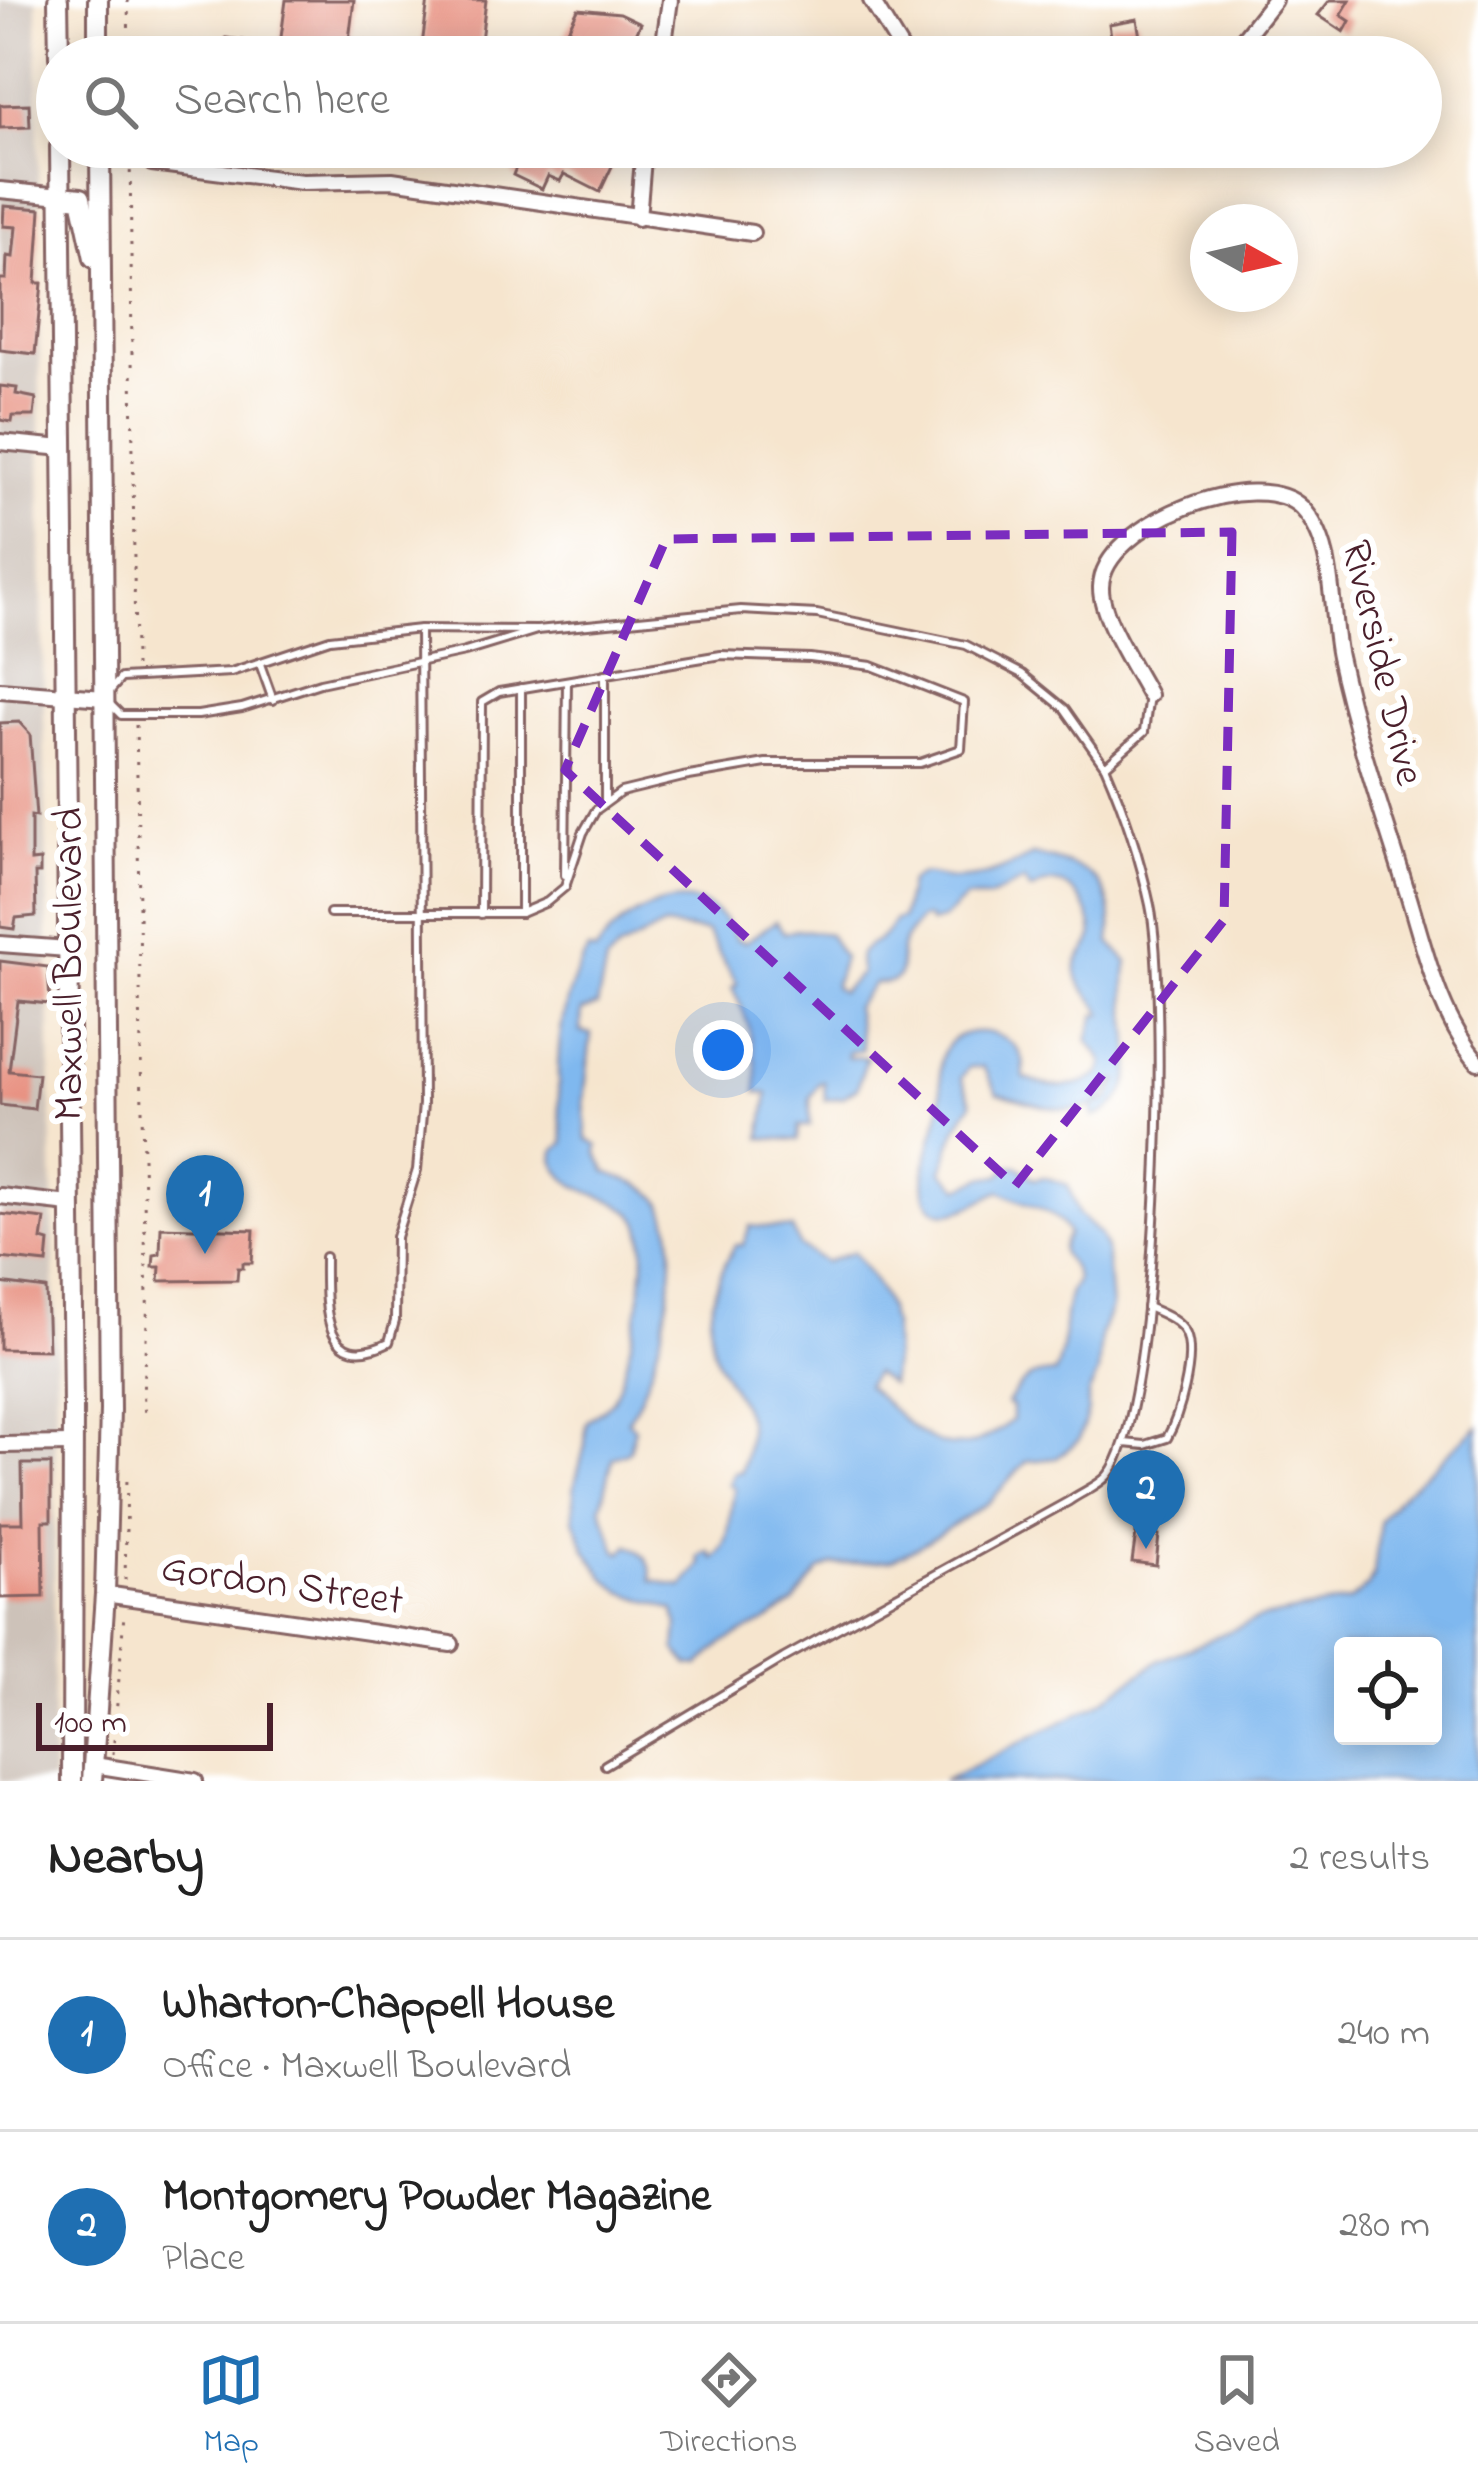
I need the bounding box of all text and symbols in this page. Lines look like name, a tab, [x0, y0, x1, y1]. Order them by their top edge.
search box	[36, 36, 1442, 168]
icon: search	[78, 69, 144, 135]
text: Search here	[174, 69, 390, 135]
north arrow	[1190, 204, 1298, 312]
street label: Riverside Drive	[1323, 535, 1439, 792]
street label: Maxwell Boulevard	[40, 807, 101, 1121]
your location	[693, 1020, 753, 1080]
pin: 1	[166, 1155, 244, 1254]
pin: 2	[1107, 1450, 1185, 1549]
street label: Gordon Street	[157, 1539, 407, 1633]
map controls	[1334, 1637, 1442, 1745]
button: locate	[1334, 1637, 1442, 1745]
scale bar	[36, 1697, 273, 1750]
text: 100 m	[54, 1700, 127, 1748]
text: Nearby	[48, 1822, 204, 1897]
text: 2 results	[1290, 1831, 1430, 1888]
text: Wharton–Chappell House	[162, 1973, 614, 2039]
text: 1	[81, 2006, 93, 2063]
text: 240 m	[1338, 2006, 1430, 2063]
text: Office · Maxwell Boulevard	[162, 2039, 571, 2096]
text: Montgomery Powder Magazine	[162, 2165, 711, 2231]
text: 2	[77, 2198, 97, 2255]
text: 280 m	[1339, 2198, 1430, 2255]
text: Place	[162, 2231, 245, 2288]
tab: Map	[198, 2347, 264, 2467]
tab: Directions	[660, 2347, 797, 2467]
tab: Saved	[1194, 2347, 1280, 2467]

